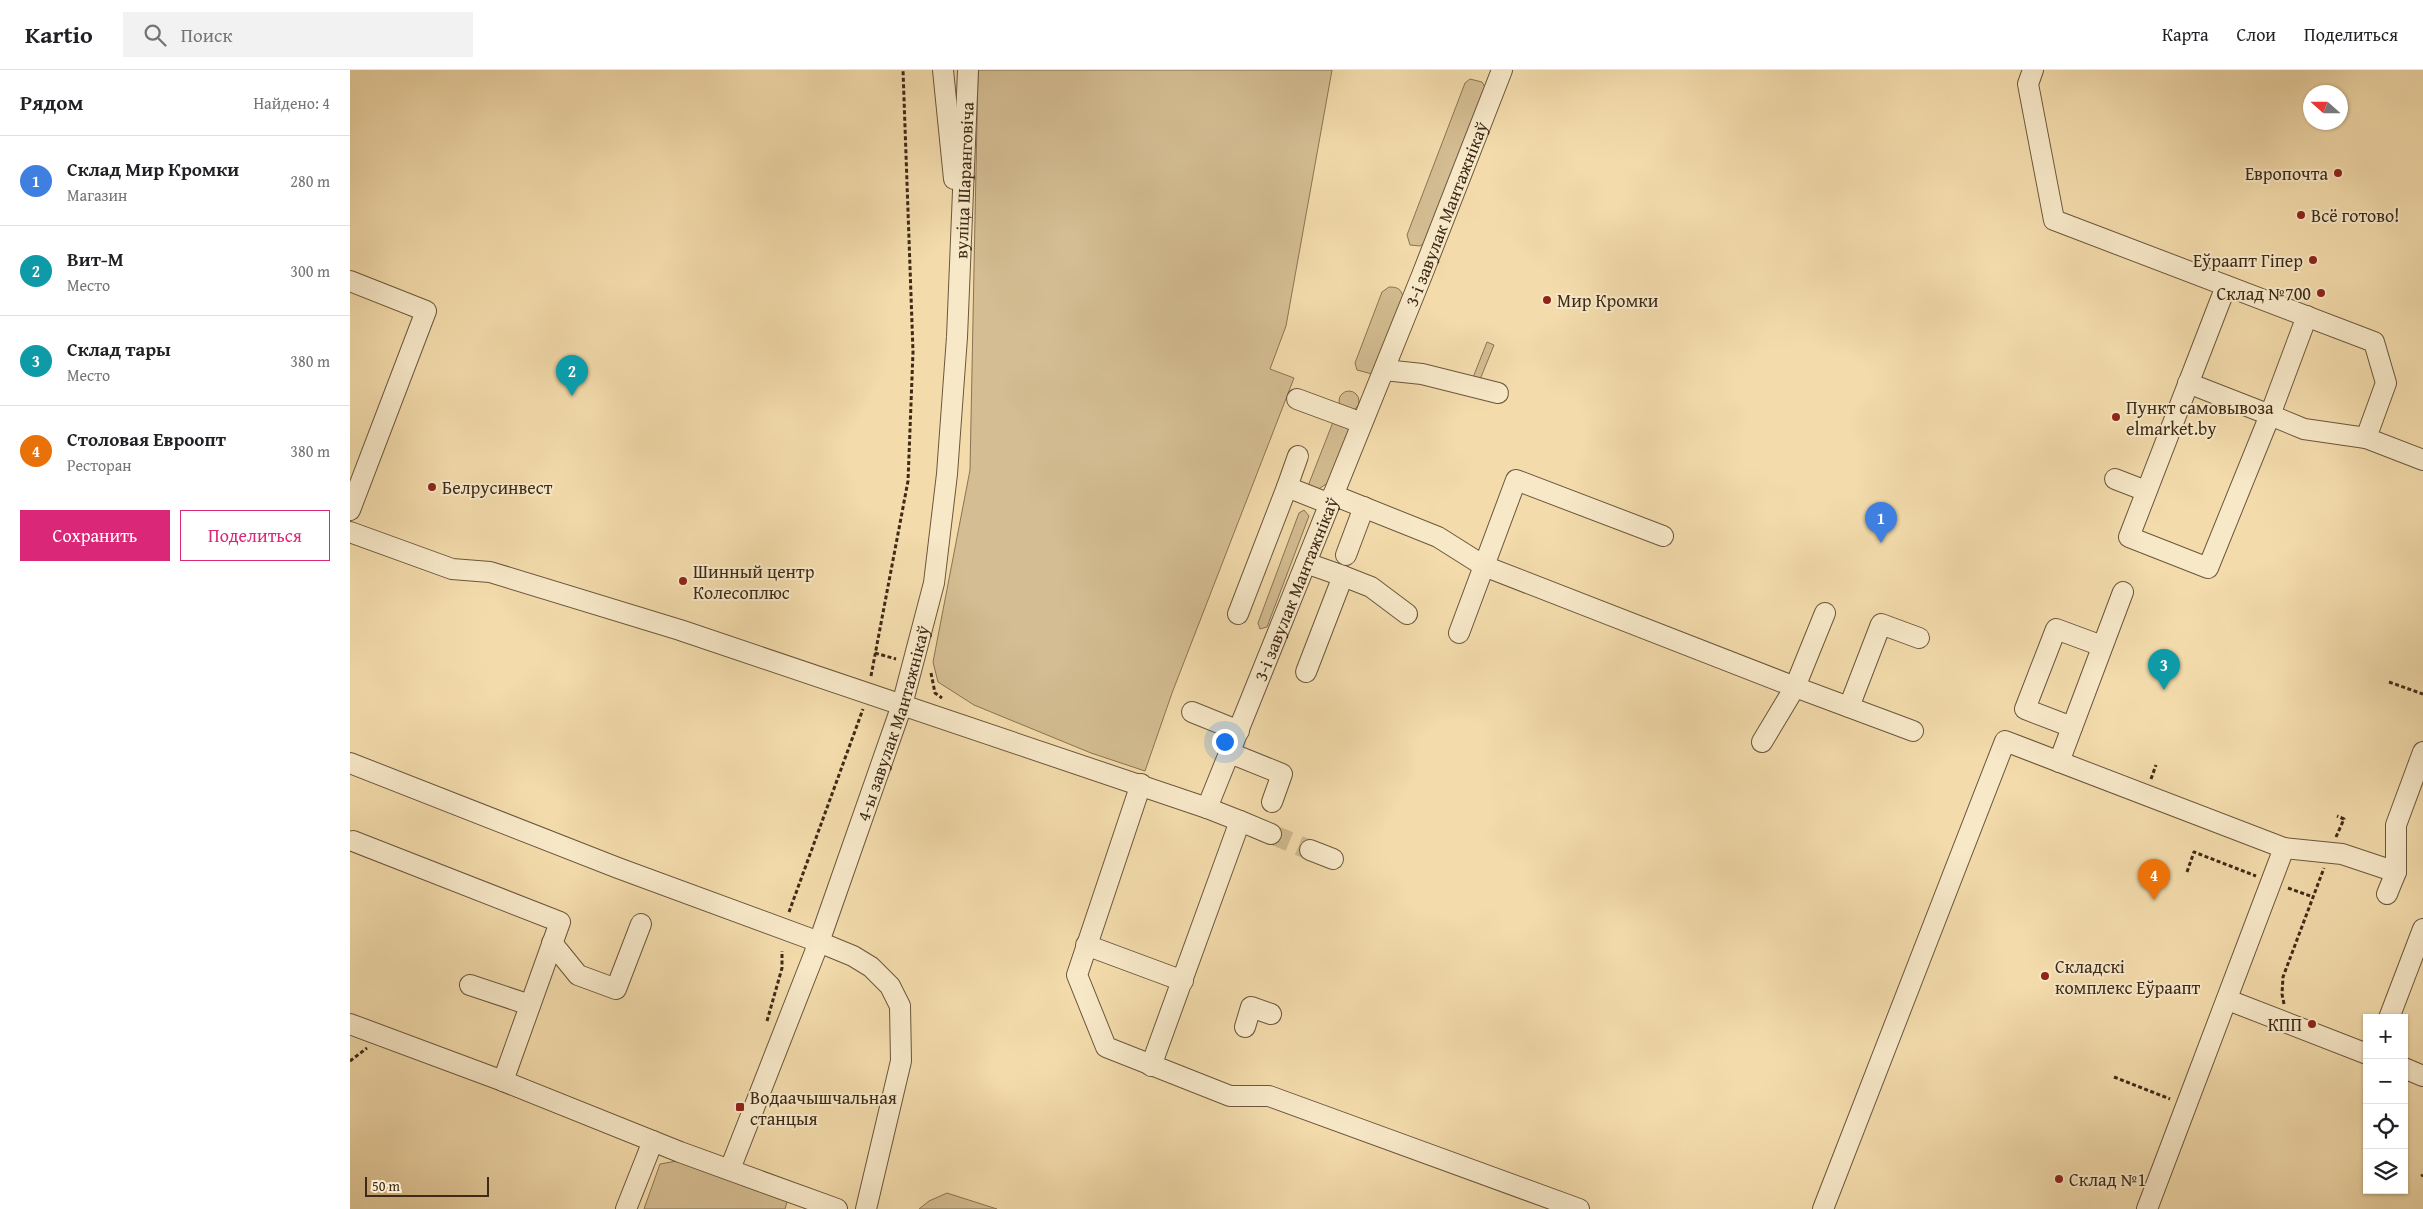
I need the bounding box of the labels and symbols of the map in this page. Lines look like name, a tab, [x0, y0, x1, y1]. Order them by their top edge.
north arrow	[2303, 85, 2348, 130]
street label: вуліца Шаранговіча	[947, 101, 980, 259]
street label: 3-і завулак Мантажнікаў	[1397, 117, 1494, 310]
place label: Европочта	[2245, 160, 2328, 187]
marker: Европочта	[2332, 167, 2344, 179]
place label: Всё готово!	[2311, 202, 2399, 229]
marker: Всё готово!	[2295, 209, 2307, 221]
place label: Еўраапт Гіпер	[2193, 247, 2303, 274]
marker: Еўраапт Гіпер	[2307, 254, 2319, 266]
place label: Склад №700	[2217, 280, 2311, 307]
place label: Мир Кромки	[1557, 287, 1659, 314]
marker: Склад №700	[2315, 287, 2327, 299]
marker: Мир Кромки	[1541, 294, 1553, 306]
pin: 2	[556, 355, 588, 396]
place label: Пункт самовывоза elmarket.by	[2126, 394, 2274, 442]
marker: Пункт самовывоза elmarket.by	[2110, 411, 2122, 423]
place label: Белрусинвест	[442, 474, 553, 501]
marker: Белрусинвест	[426, 481, 438, 493]
street label: 3-і завулак Мантажнікаў	[1246, 493, 1345, 685]
pin: 1	[1865, 502, 1897, 543]
place label: Шинный центр Колесоплюс	[693, 558, 815, 606]
marker: Шинный центр Колесоплюс	[677, 575, 689, 587]
street label: 4-ы завулак Мантажнікаў	[849, 622, 936, 825]
pin: 3	[2148, 649, 2180, 690]
your location	[1212, 729, 1238, 755]
pin: 4	[2138, 859, 2170, 900]
place label: Складскі комплекс Еўраапт	[2055, 953, 2201, 1001]
marker: Складскі комплекс Еўраапт	[2039, 970, 2051, 982]
place label: КПП	[2268, 1011, 2302, 1038]
marker: КПП	[2306, 1018, 2318, 1030]
place label: Водаачышчальная станцыя	[750, 1084, 897, 1132]
marker: Водаачышчальная станцыя	[734, 1101, 746, 1113]
place label: Склад №1	[2069, 1166, 2146, 1193]
marker: Склад №1	[2053, 1173, 2065, 1185]
scale bar	[365, 1174, 489, 1197]

